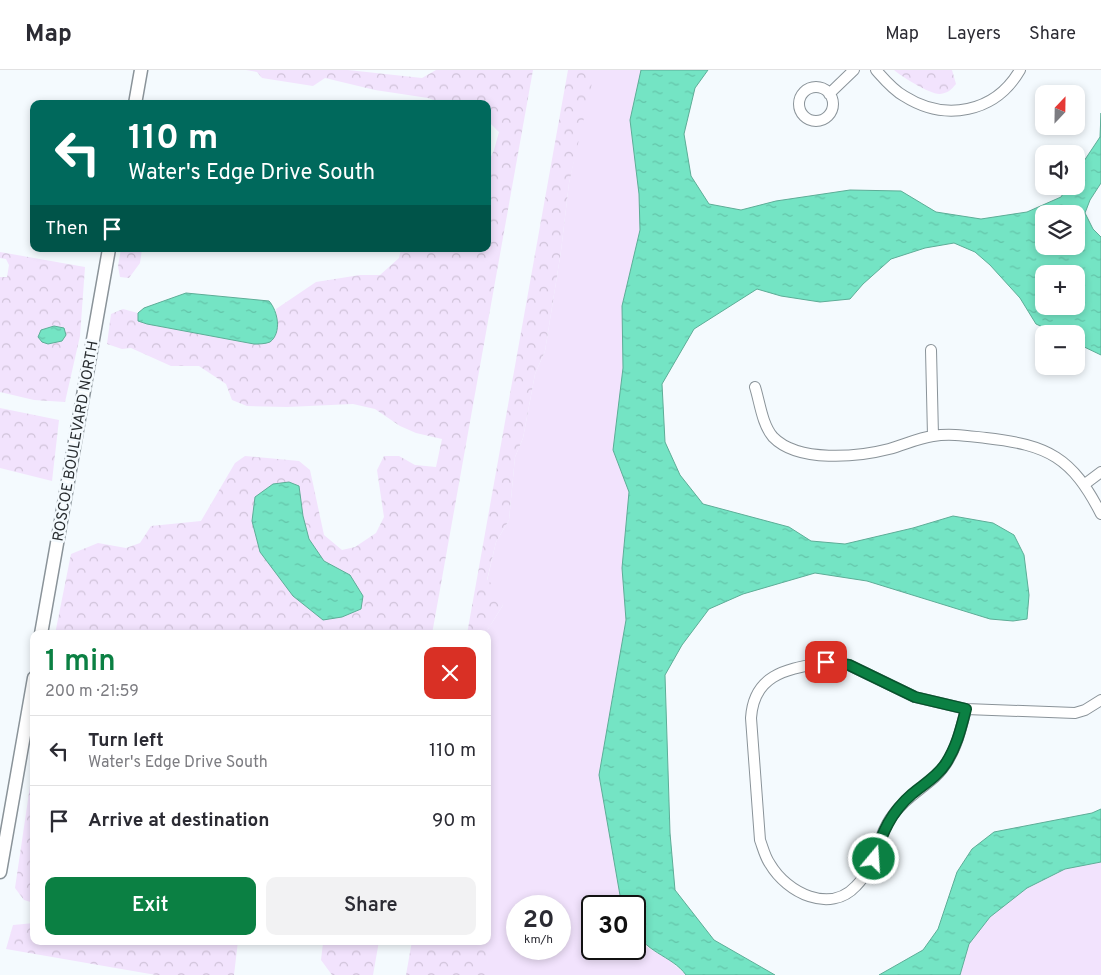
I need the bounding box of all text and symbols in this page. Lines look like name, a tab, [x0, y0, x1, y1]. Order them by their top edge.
text: Map	[25, 20, 72, 50]
text: Map	[885, 23, 919, 46]
text: Layers	[947, 23, 1001, 46]
text: Share	[1029, 23, 1076, 46]
north arrow	[1035, 85, 1085, 135]
map controls	[1035, 85, 1085, 375]
text: 110 m	[128, 117, 218, 161]
icon: left	[45, 120, 110, 185]
button: sound	[1035, 145, 1085, 195]
text: Water's Edge Drive South	[128, 160, 375, 187]
button: layers	[1035, 205, 1085, 255]
icon: arrive	[98, 215, 126, 243]
text: Then	[45, 217, 88, 241]
button: +	[1035, 265, 1085, 315]
button: −	[1035, 325, 1085, 375]
street label: ROSCOE BOULEVARD NORTH	[49, 339, 103, 543]
pin	[805, 641, 847, 683]
text: 1 min	[45, 644, 116, 681]
button: close	[424, 647, 476, 699]
icon: arrive	[812, 648, 840, 676]
text: 200 m · 21:59	[45, 682, 139, 702]
text: Turn left	[88, 729, 164, 753]
icon: left	[45, 737, 73, 765]
text: 110 m	[429, 739, 476, 763]
text: Water's Edge Drive South	[88, 753, 268, 773]
icon: arrive	[45, 807, 73, 835]
text: Arrive at destination	[88, 809, 269, 833]
text: 90 m	[432, 809, 476, 833]
position arrow	[847, 832, 899, 884]
button: Exit	[45, 877, 256, 935]
button: Share	[266, 877, 476, 935]
speed limit sign: 30	[581, 895, 646, 960]
text: 20	[523, 905, 554, 937]
text: km/h	[524, 932, 553, 948]

